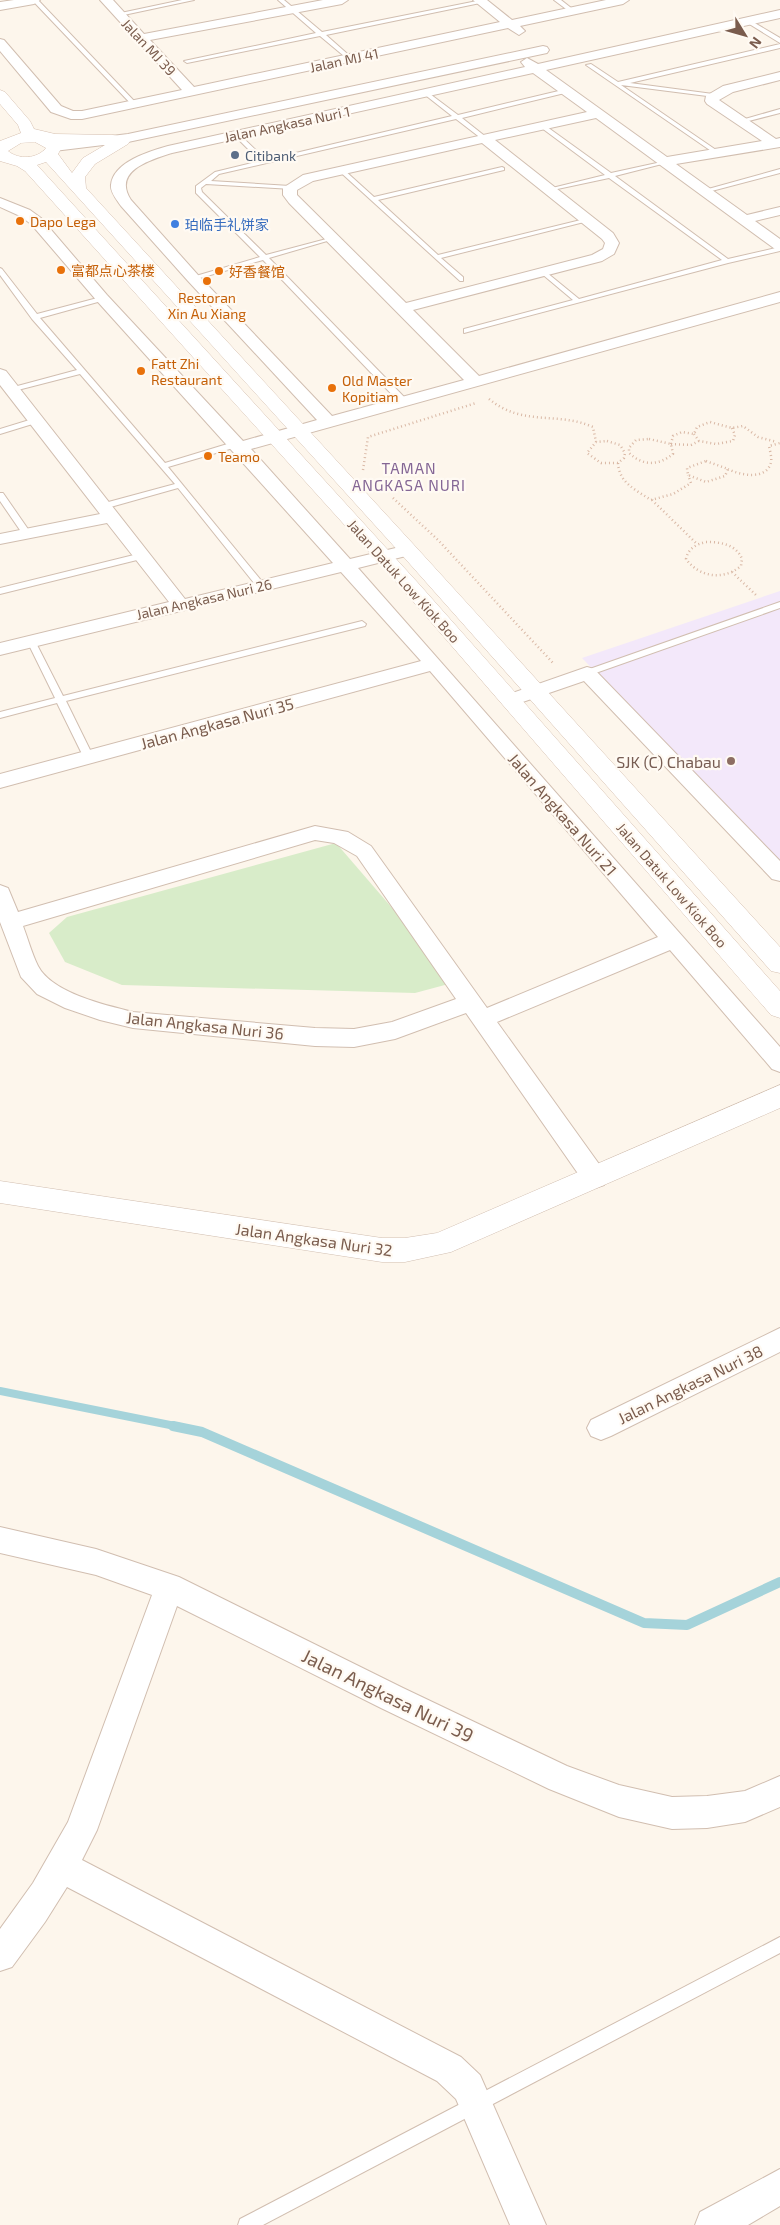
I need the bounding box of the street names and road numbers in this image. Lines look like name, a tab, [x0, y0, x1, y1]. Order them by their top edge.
street label: Jalan MJ 39	[118, 15, 180, 79]
street label: Jalan MJ 41	[308, 44, 380, 76]
street label: Jalan Angkasa Nuri 1	[223, 102, 351, 146]
street label: Jalan Datuk Low Kiok Boo	[344, 516, 464, 646]
street label: Jalan Angkasa Nuri 26	[135, 575, 273, 623]
street label: Jalan Angkasa Nuri 35	[138, 693, 296, 753]
street label: Jalan Angkasa Nuri 21	[505, 749, 621, 879]
street label: Jalan Datuk Low Kiok Boo	[613, 819, 731, 951]
street label: Jalan Angkasa Nuri 36	[125, 1007, 285, 1043]
street label: Jalan Angkasa Nuri 32	[234, 1219, 394, 1259]
street label: Jalan Angkasa Nuri 38	[614, 1341, 766, 1427]
street label: Jalan Angkasa Nuri 39	[299, 1643, 477, 1747]

